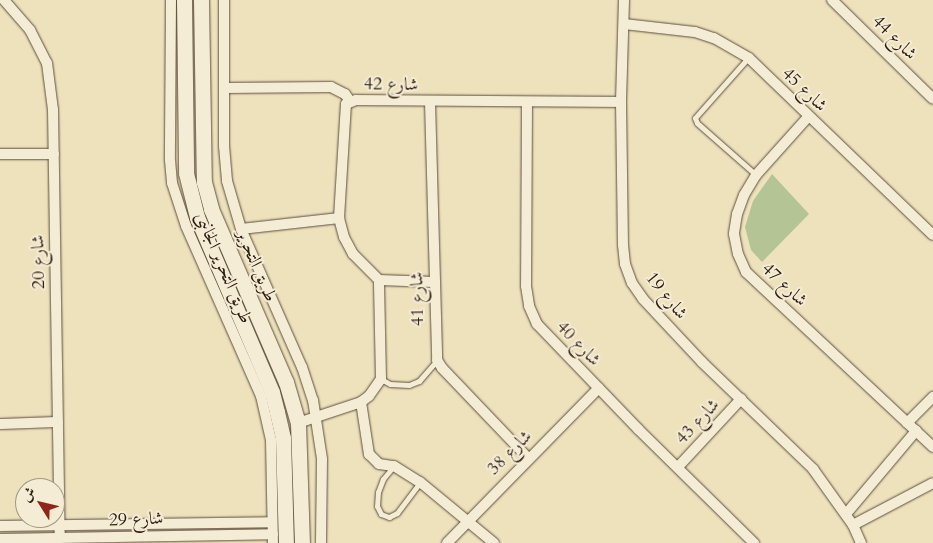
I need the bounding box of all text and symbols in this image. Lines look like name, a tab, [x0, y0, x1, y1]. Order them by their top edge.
street label: شارع 44	[867, 11, 921, 65]
street label: شارع 45	[777, 63, 831, 117]
street label: شارع 42	[364, 74, 418, 96]
street label: طريق التحرير الجانبى	[190, 209, 256, 327]
street label: طريق التحرير	[231, 227, 281, 305]
street label: شارع 20	[28, 235, 50, 289]
street label: شارع 47	[757, 259, 811, 311]
street label: شارع 19	[640, 268, 692, 324]
street label: شارع 41	[407, 272, 429, 326]
street label: شارع 40	[551, 317, 605, 371]
street label: شارع 43	[672, 395, 724, 449]
street label: شارع 38	[483, 426, 537, 480]
north arrow	[15, 478, 65, 528]
text: ش	[16, 483, 40, 506]
street label: شارع 29	[108, 508, 164, 532]

